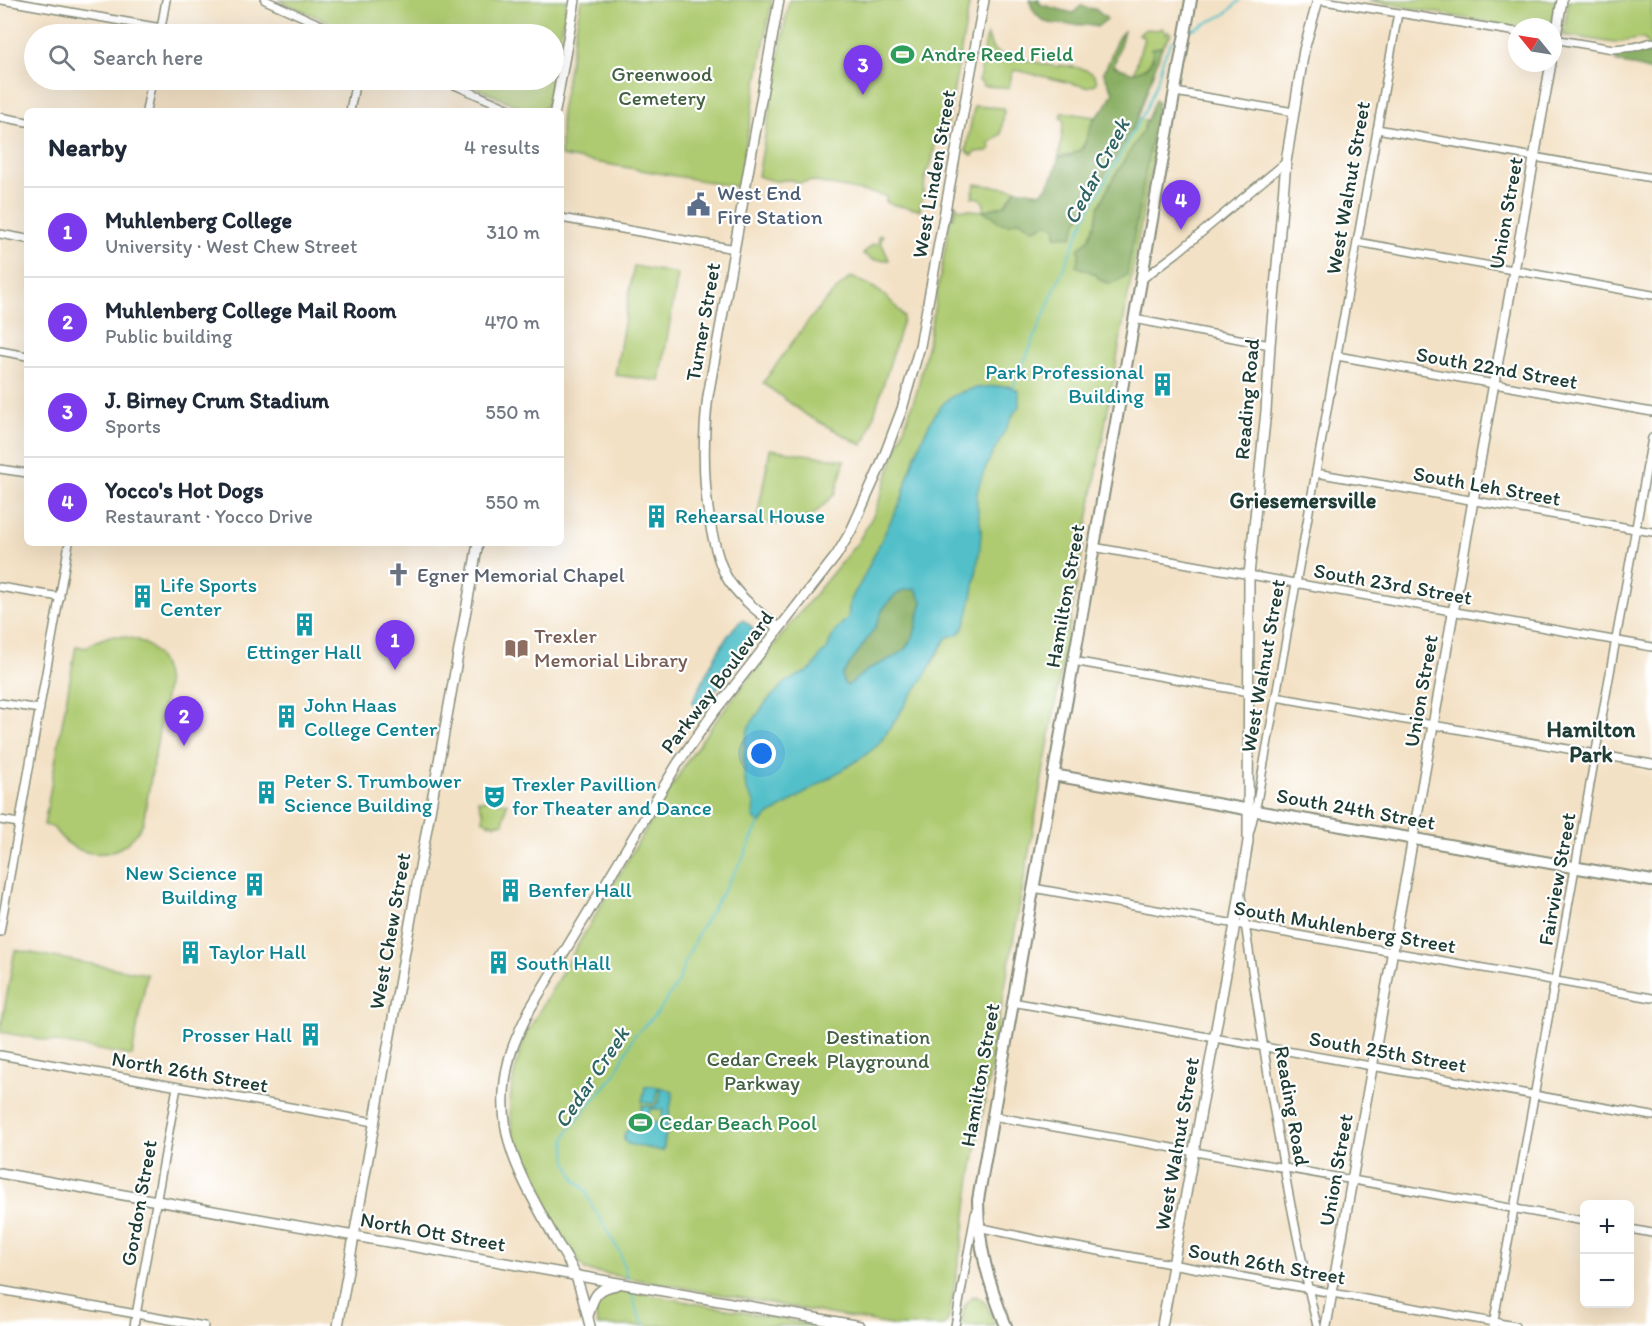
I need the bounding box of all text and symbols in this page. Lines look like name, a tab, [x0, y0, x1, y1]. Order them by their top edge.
north arrow	[1508, 18, 1562, 72]
search box	[24, 24, 564, 90]
icon: search	[45, 41, 78, 74]
sports icon: Andre Reed Field	[890, 41, 916, 67]
place label: Andre Reed Field	[921, 41, 1074, 66]
text: Search here	[93, 44, 203, 71]
pin: 3	[844, 46, 882, 95]
park label: Greenwood Cemetery	[611, 61, 713, 110]
street label: West Linden Street	[906, 88, 961, 260]
street label: West Walnut Street	[1320, 99, 1375, 276]
water label: Cedar Creek	[1057, 112, 1136, 229]
text: Nearby	[48, 131, 127, 163]
text: 4 results	[464, 135, 540, 159]
street label: Union Street	[1483, 155, 1528, 271]
place label: West End Fire Station	[717, 180, 823, 229]
pin: 4	[1162, 180, 1200, 230]
public building icon: West End Fire Station	[686, 192, 712, 218]
text: Muhlenberg College	[105, 207, 292, 234]
text: 1	[63, 220, 72, 244]
text: 310 m	[486, 220, 540, 244]
text: University · West Chew Street	[105, 234, 357, 258]
street label: Turner Street	[680, 261, 725, 383]
text: Muhlenberg College Mail Room	[105, 297, 397, 324]
text: 2	[62, 310, 73, 334]
text: 470 m	[484, 310, 540, 334]
text: Public building	[105, 324, 232, 348]
street label: Reading Road	[1229, 337, 1264, 461]
street label: South 22nd Street	[1414, 341, 1580, 394]
place label: Park Professional Building	[985, 359, 1144, 408]
building icon: Park Professional Building	[1149, 371, 1175, 397]
text: J. Birney Crum Stadium	[105, 387, 329, 414]
text: 3	[62, 400, 73, 424]
text: 550 m	[485, 400, 540, 424]
text: Sports	[105, 414, 161, 438]
street label: South Leh Street	[1411, 460, 1563, 511]
text: Yocco's Hot Dogs	[105, 477, 264, 504]
district label: Griesemersville	[1230, 487, 1377, 514]
text: 4	[61, 490, 74, 514]
text: 550 m	[485, 490, 540, 514]
building icon: Rehearsal House	[644, 503, 670, 529]
place label: Rehearsal House	[675, 503, 825, 528]
text: Restaurant · Yocco Drive	[105, 504, 313, 528]
street label: Hamilton Street	[1040, 522, 1089, 670]
street label: South 23rd Street	[1312, 557, 1474, 610]
church icon: Egner Memorial Chapel	[386, 562, 412, 588]
place label: Egner Memorial Chapel	[417, 562, 625, 587]
place label: Life Sports Center	[160, 572, 257, 621]
street label: West Walnut Street	[1235, 577, 1290, 754]
building icon: Life Sports Center	[129, 584, 155, 610]
street label: Parkway Boulevard	[655, 605, 778, 758]
building icon: Ettinger Hall	[291, 611, 317, 637]
pin: 1	[376, 620, 414, 670]
place label: Trexler Memorial Library	[534, 623, 688, 672]
street label: Union Street	[1398, 633, 1443, 749]
library icon: Trexler Memorial Library	[503, 635, 529, 661]
place label: Ettinger Hall	[247, 639, 361, 664]
place label: John Haas College Center	[304, 692, 438, 741]
pin: 2	[164, 696, 204, 746]
building icon: John Haas College Center	[273, 704, 299, 730]
district label: Hamilton Park	[1547, 716, 1636, 768]
your location	[747, 739, 776, 768]
place label: Peter S. Trumbower Science Building	[284, 768, 462, 817]
place label: Trexler Pavillion for Theater and Dance	[512, 771, 712, 820]
building icon: Peter S. Trumbower Science Building	[253, 780, 279, 806]
street label: South 24th Street	[1275, 782, 1438, 835]
theatre icon: Trexler Pavillion for Theater and Dance	[481, 783, 507, 809]
street label: Fairview Street	[1533, 810, 1581, 947]
street label: West Chew Street	[363, 850, 416, 1011]
place label: New Science Building	[125, 860, 237, 909]
building icon: New Science Building	[242, 872, 268, 898]
building icon: Benfer Hall	[497, 877, 523, 903]
place label: Benfer Hall	[528, 877, 632, 902]
street label: South Muhlenberg Street	[1232, 895, 1458, 958]
building icon: Taylor Hall	[178, 939, 204, 965]
place label: Taylor Hall	[209, 939, 306, 964]
building icon: South Hall	[485, 950, 511, 976]
place label: South Hall	[516, 950, 611, 975]
street label: Hamilton Street	[955, 1001, 1004, 1149]
water label: Cedar Creek	[548, 1020, 636, 1133]
place label: Prosser Hall	[182, 1022, 292, 1047]
building icon: Prosser Hall	[297, 1022, 323, 1048]
park label: Destination Playground	[826, 1024, 930, 1073]
street label: South 25th Street	[1308, 1025, 1469, 1078]
street label: Reading Road	[1270, 1044, 1315, 1168]
street label: North 26th Street	[110, 1045, 270, 1098]
park label: Cedar Creek Parkway	[707, 1046, 818, 1095]
street label: West Walnut Street	[1149, 1055, 1204, 1232]
sports icon: Cedar Beach Pool	[628, 1110, 654, 1136]
place label: Cedar Beach Pool	[659, 1110, 817, 1135]
street label: Union Street	[1313, 1112, 1358, 1228]
street label: Gordon Street	[115, 1138, 162, 1268]
map controls	[1580, 1200, 1634, 1308]
button: +	[1580, 1200, 1634, 1254]
street label: North Ott Street	[358, 1206, 508, 1257]
street label: South 26th Street	[1186, 1237, 1348, 1290]
button: −	[1580, 1254, 1634, 1308]

